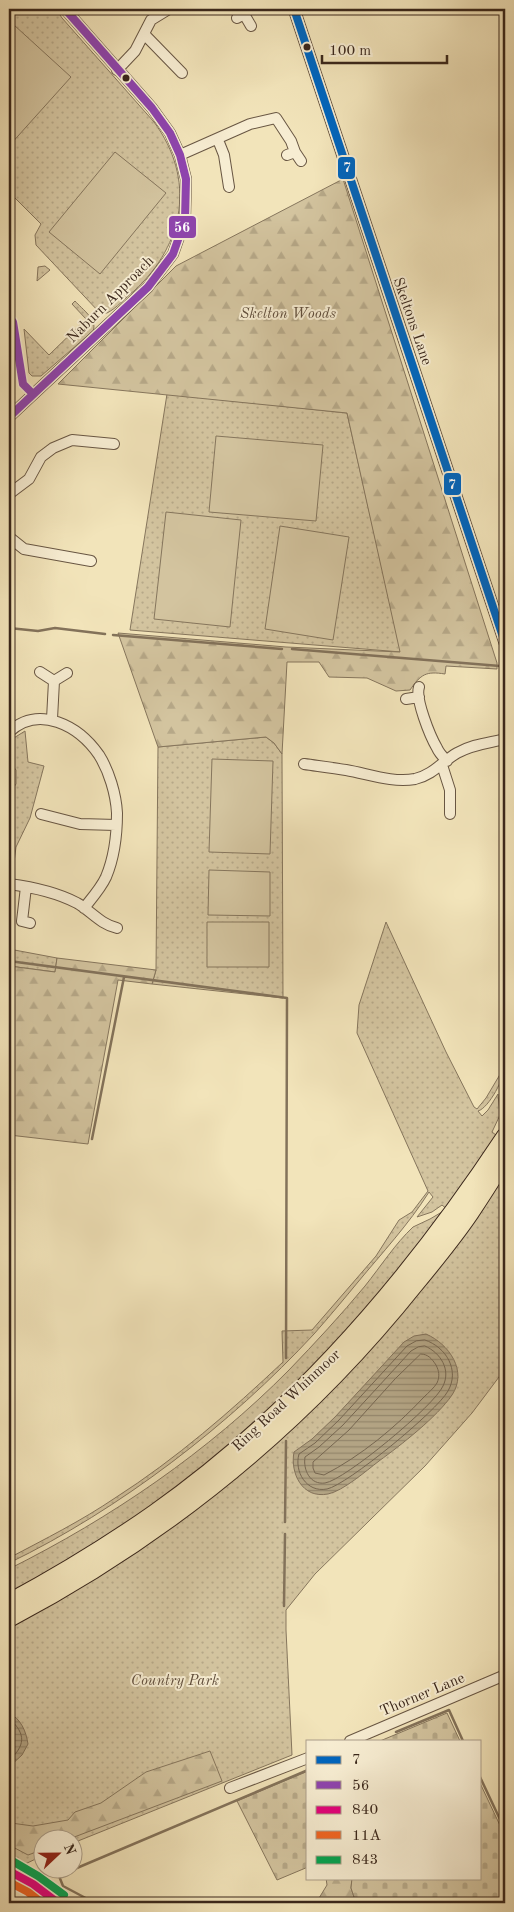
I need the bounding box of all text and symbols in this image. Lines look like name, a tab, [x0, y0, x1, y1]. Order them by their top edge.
scale bar	[322, 32, 446, 64]
unlabelled marker	[302, 42, 312, 52]
text: 100 m	[329, 44, 371, 59]
unlabelled marker	[121, 73, 131, 83]
line badge: 7	[337, 156, 356, 180]
text: 7	[343, 161, 351, 175]
line badge: 56	[168, 215, 197, 239]
text: 56	[174, 221, 190, 235]
street label: Naburn Approach	[65, 254, 157, 346]
street label: Skeltons Lane	[390, 276, 434, 368]
park label: Skelton Woods	[240, 307, 336, 322]
line badge: 7	[443, 472, 462, 496]
text: 7	[448, 478, 456, 492]
street label: Ring Road Whinmoor	[230, 1347, 344, 1455]
street label: Thorner Lane	[378, 1671, 467, 1720]
park label: Country Park	[131, 1674, 219, 1689]
legend	[306, 1740, 482, 1880]
text: 7	[352, 1753, 361, 1768]
text: 56	[352, 1779, 369, 1794]
text: 840	[352, 1803, 378, 1818]
text: 11A	[352, 1829, 381, 1844]
north arrow	[32, 1830, 82, 1880]
text: N	[61, 1842, 78, 1857]
text: 843	[352, 1853, 378, 1868]

